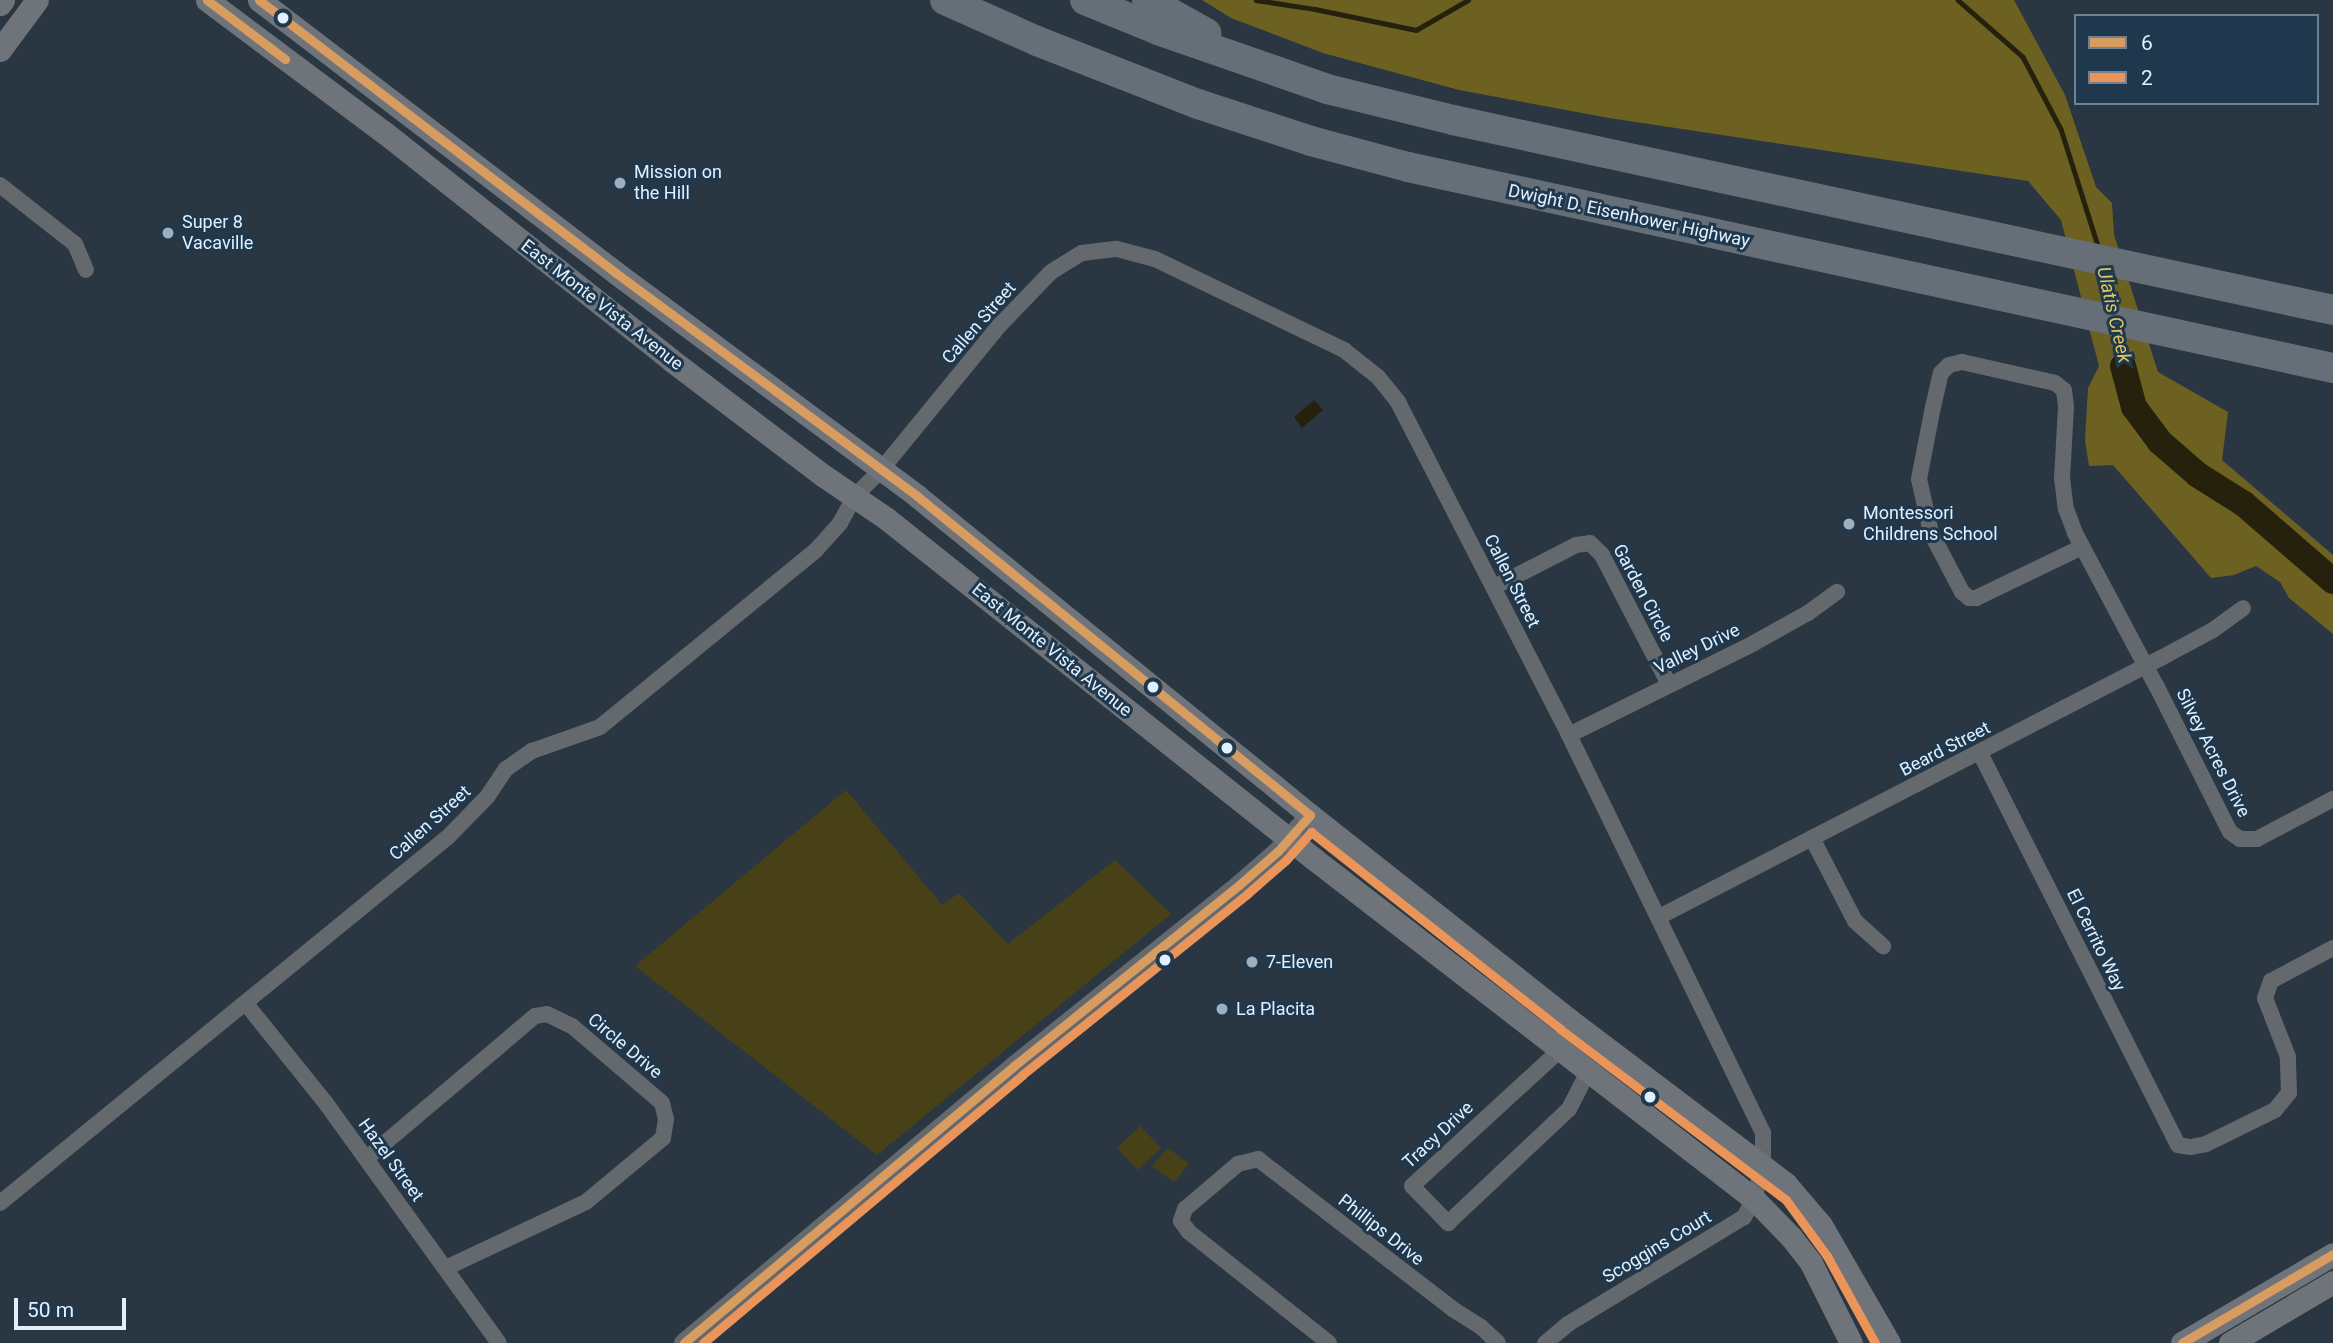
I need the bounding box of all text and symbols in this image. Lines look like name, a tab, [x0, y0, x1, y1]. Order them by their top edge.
unlabelled marker	[276, 11, 290, 25]
legend	[2074, 14, 2319, 105]
text: 6	[2141, 31, 2153, 55]
text: 2	[2141, 66, 2153, 90]
place label: Mission on the Hill	[634, 162, 722, 204]
marker: Mission on the Hill	[612, 175, 628, 191]
street label: Dwight D. Eisenhower Highway	[1506, 180, 1752, 252]
place label: Super 8 Vacaville	[182, 212, 253, 255]
marker: Super 8 Vacaville	[160, 225, 176, 241]
street label: East Monte Vista Avenue	[517, 235, 687, 375]
water label: Ulatis Creek	[2092, 265, 2136, 365]
street label: Callen Street	[937, 278, 1021, 368]
place label: Montessori Childrens School	[1863, 503, 1998, 546]
marker: Montessori Childrens School	[1841, 516, 1857, 532]
street label: Callen Street	[1479, 531, 1545, 631]
street label: Garden Circle	[1608, 540, 1678, 646]
street label: East Monte Vista Avenue	[968, 579, 1136, 721]
street label: Valley Drive	[1651, 619, 1743, 679]
unlabelled marker	[1146, 680, 1160, 694]
street label: Silvey Acres Drive	[2171, 685, 2255, 821]
street label: Beard Street	[1896, 717, 1994, 781]
unlabelled marker	[1220, 741, 1234, 755]
street label: Callen Street	[385, 781, 475, 865]
street label: El Cerrito Way	[2062, 885, 2130, 995]
place label: 7-Eleven	[1266, 951, 1333, 973]
unlabelled marker	[1158, 953, 1172, 967]
marker: 7-Eleven	[1244, 954, 1260, 970]
place label: La Placita	[1236, 998, 1315, 1020]
marker: La Placita	[1214, 1001, 1230, 1017]
street label: Circle Drive	[583, 1009, 667, 1083]
unlabelled marker	[1643, 1090, 1657, 1104]
street label: Tracy Drive	[1398, 1097, 1478, 1173]
street label: Hazel Street	[354, 1114, 428, 1206]
street label: Phillips Drive	[1334, 1190, 1428, 1270]
street label: Scoggins Court	[1599, 1206, 1715, 1288]
scale bar	[18, 1284, 130, 1328]
text: 50 m	[27, 1298, 74, 1322]

